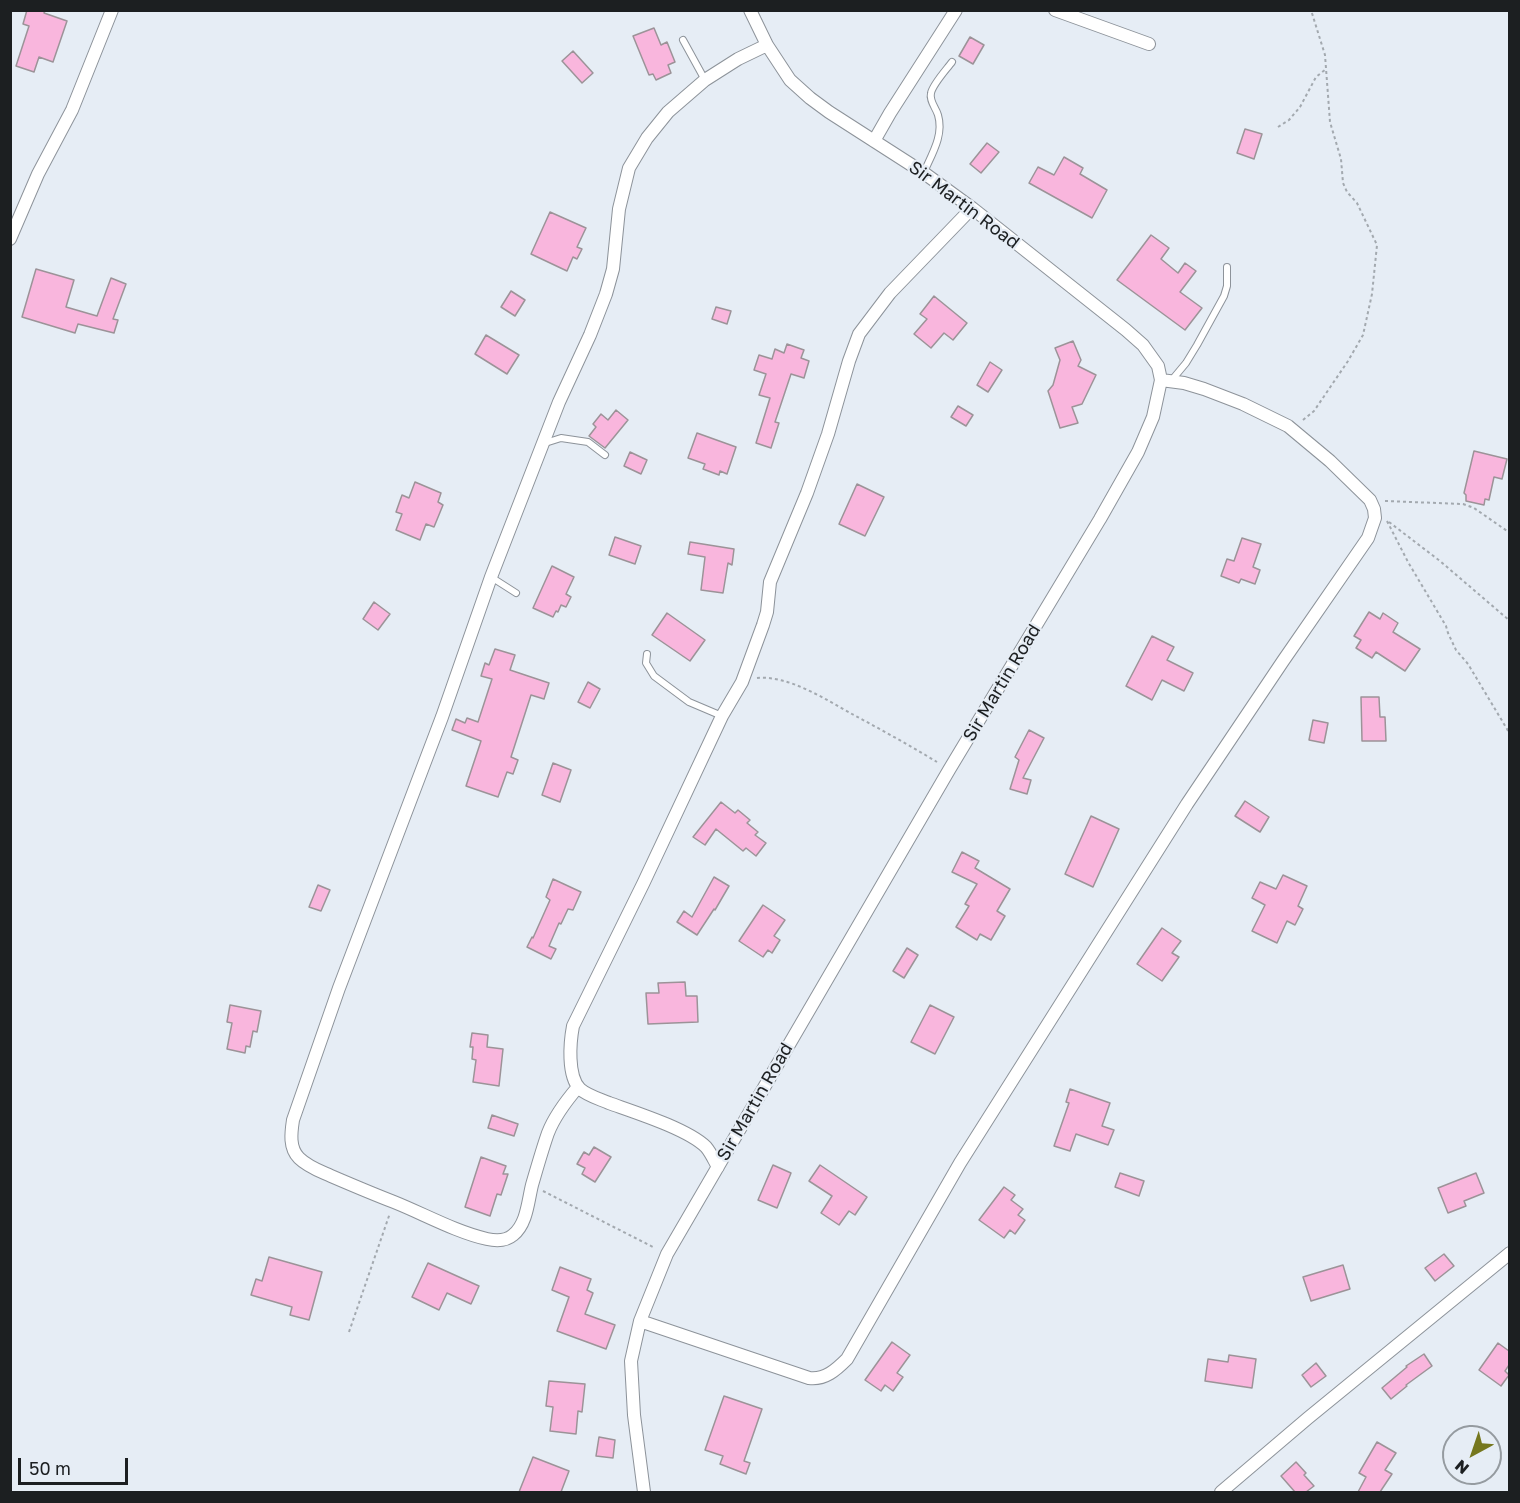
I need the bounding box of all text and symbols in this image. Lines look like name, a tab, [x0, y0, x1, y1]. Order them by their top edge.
street label: Sir Martin Road	[905, 156, 1023, 254]
street label: Sir Martin Road	[959, 621, 1045, 745]
street label: Sir Martin Road	[712, 1039, 798, 1165]
north arrow	[1442, 1425, 1502, 1485]
scale bar	[21, 1446, 130, 1484]
text: N	[1451, 1456, 1473, 1479]
text: 50 m	[29, 1457, 71, 1479]

